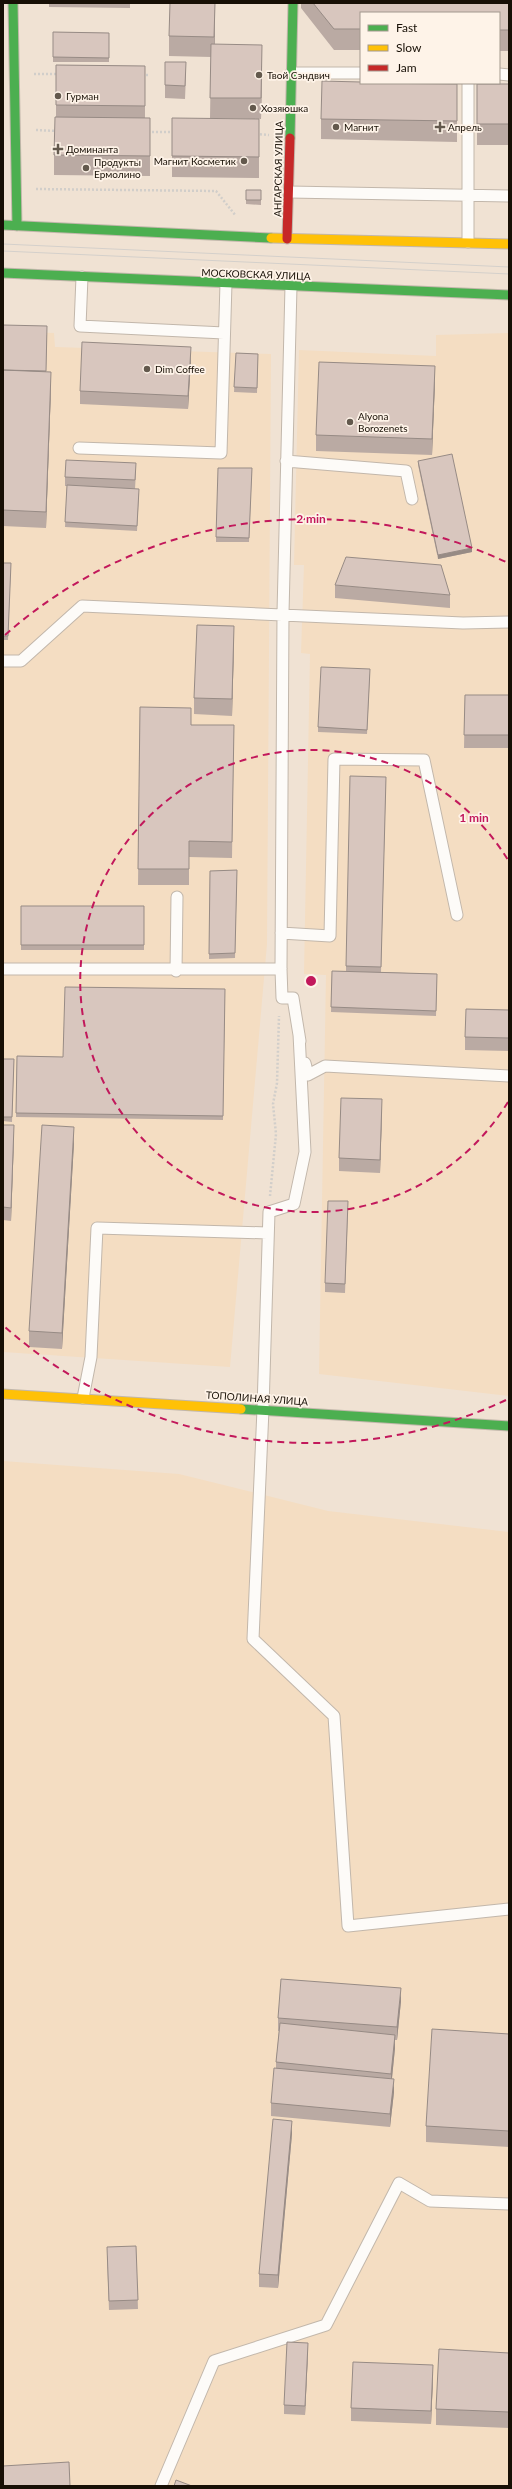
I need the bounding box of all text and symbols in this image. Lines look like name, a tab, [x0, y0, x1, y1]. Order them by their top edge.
legend	[360, 12, 500, 84]
text: Fast	[396, 20, 418, 35]
text: Slow	[396, 40, 422, 55]
text: Jam	[396, 60, 417, 75]
place label: Твой Сэндвич	[267, 69, 330, 81]
marker: Твой Сэндвич	[254, 70, 264, 80]
place label: Гурман	[66, 90, 99, 102]
marker: Гурман	[53, 91, 63, 101]
place label: Хозяюшка	[261, 102, 308, 114]
marker: Хозяюшка	[248, 103, 258, 113]
street label: АНГАРСКАЯ УЛИЦА	[271, 121, 285, 217]
place label: Магнит	[344, 121, 379, 133]
place label: Апрель	[448, 121, 482, 133]
marker: Магнит	[331, 122, 341, 132]
marker: Апрель	[435, 122, 445, 132]
place label: Доминанта	[66, 143, 118, 155]
marker: Доминанта	[53, 144, 63, 154]
place label: Магнит Косметик	[154, 155, 237, 167]
place label: Продукты Ермолино	[94, 156, 141, 180]
marker: Магнит Косметик	[239, 156, 249, 166]
marker: Продукты Ермолино	[81, 163, 91, 173]
street label: МОСКОВСКАЯ УЛИЦА	[201, 266, 311, 282]
place label: Dim Coffee	[155, 363, 205, 375]
marker: Dim Coffee	[142, 364, 152, 374]
place label: Alyona Borozenets	[358, 410, 408, 434]
marker: Alyona Borozenets	[345, 417, 355, 427]
text: 2 min	[296, 511, 326, 526]
text: 1 min	[459, 810, 489, 825]
centre of rings	[304, 974, 318, 988]
street label: ТОПОЛИНАЯ УЛИЦА	[206, 1388, 309, 1408]

